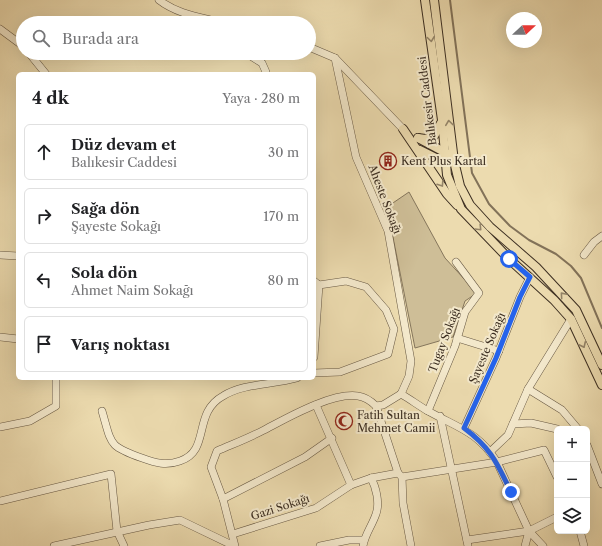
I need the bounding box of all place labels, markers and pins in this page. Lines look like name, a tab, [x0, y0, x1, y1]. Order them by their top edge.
building icon: Kent Plus Kartal	[378, 151, 398, 171]
place label: Kent Plus Kartal	[401, 154, 487, 168]
place label: Fatih Sultan Mehmet Camii	[357, 408, 436, 435]
mosque icon: Fatih Sultan Mehmet Camii	[334, 411, 354, 431]

